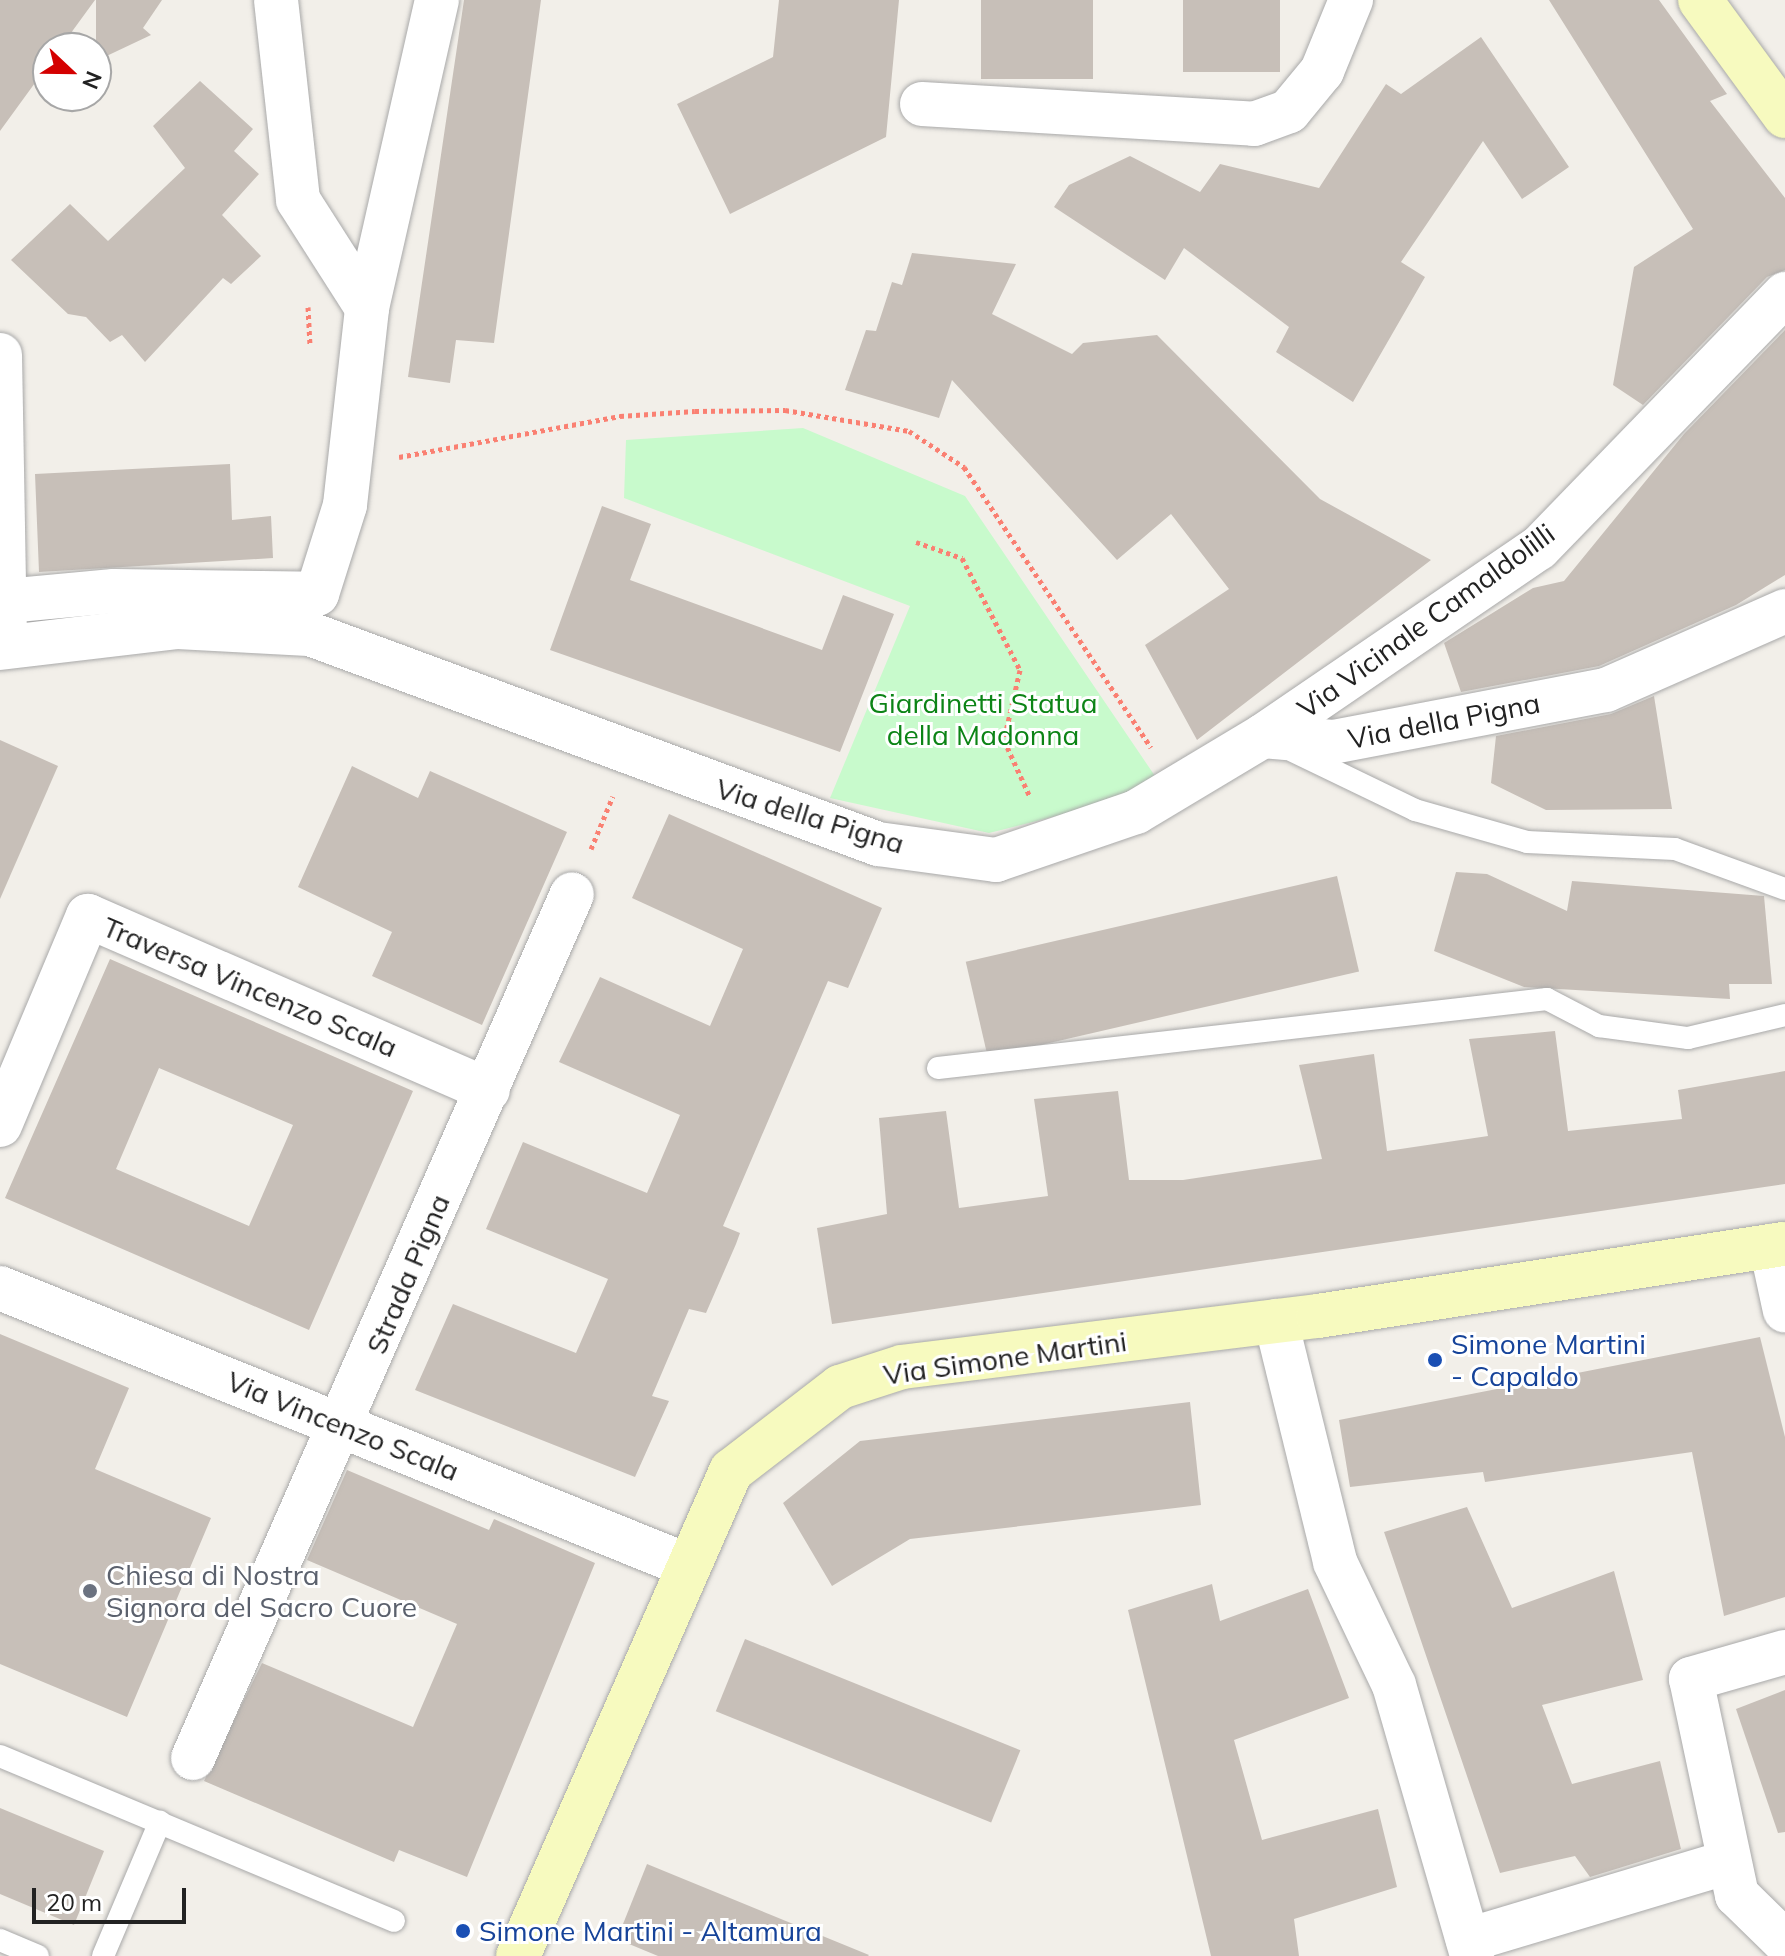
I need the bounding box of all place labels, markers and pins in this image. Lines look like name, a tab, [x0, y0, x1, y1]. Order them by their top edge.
place label: Simone Martini - Capaldo	[1451, 1327, 1646, 1393]
marker: Simone Martini - Capaldo	[1426, 1351, 1444, 1369]
place label: Chiesa di Nostra Signora del Sacro Cuore	[106, 1558, 417, 1624]
marker: Chiesa di Nostra Signora del Sacro Cuore	[81, 1582, 99, 1600]
place label: Simone Martini - Altamura	[479, 1914, 822, 1948]
marker: Simone Martini - Altamura	[454, 1922, 472, 1940]

